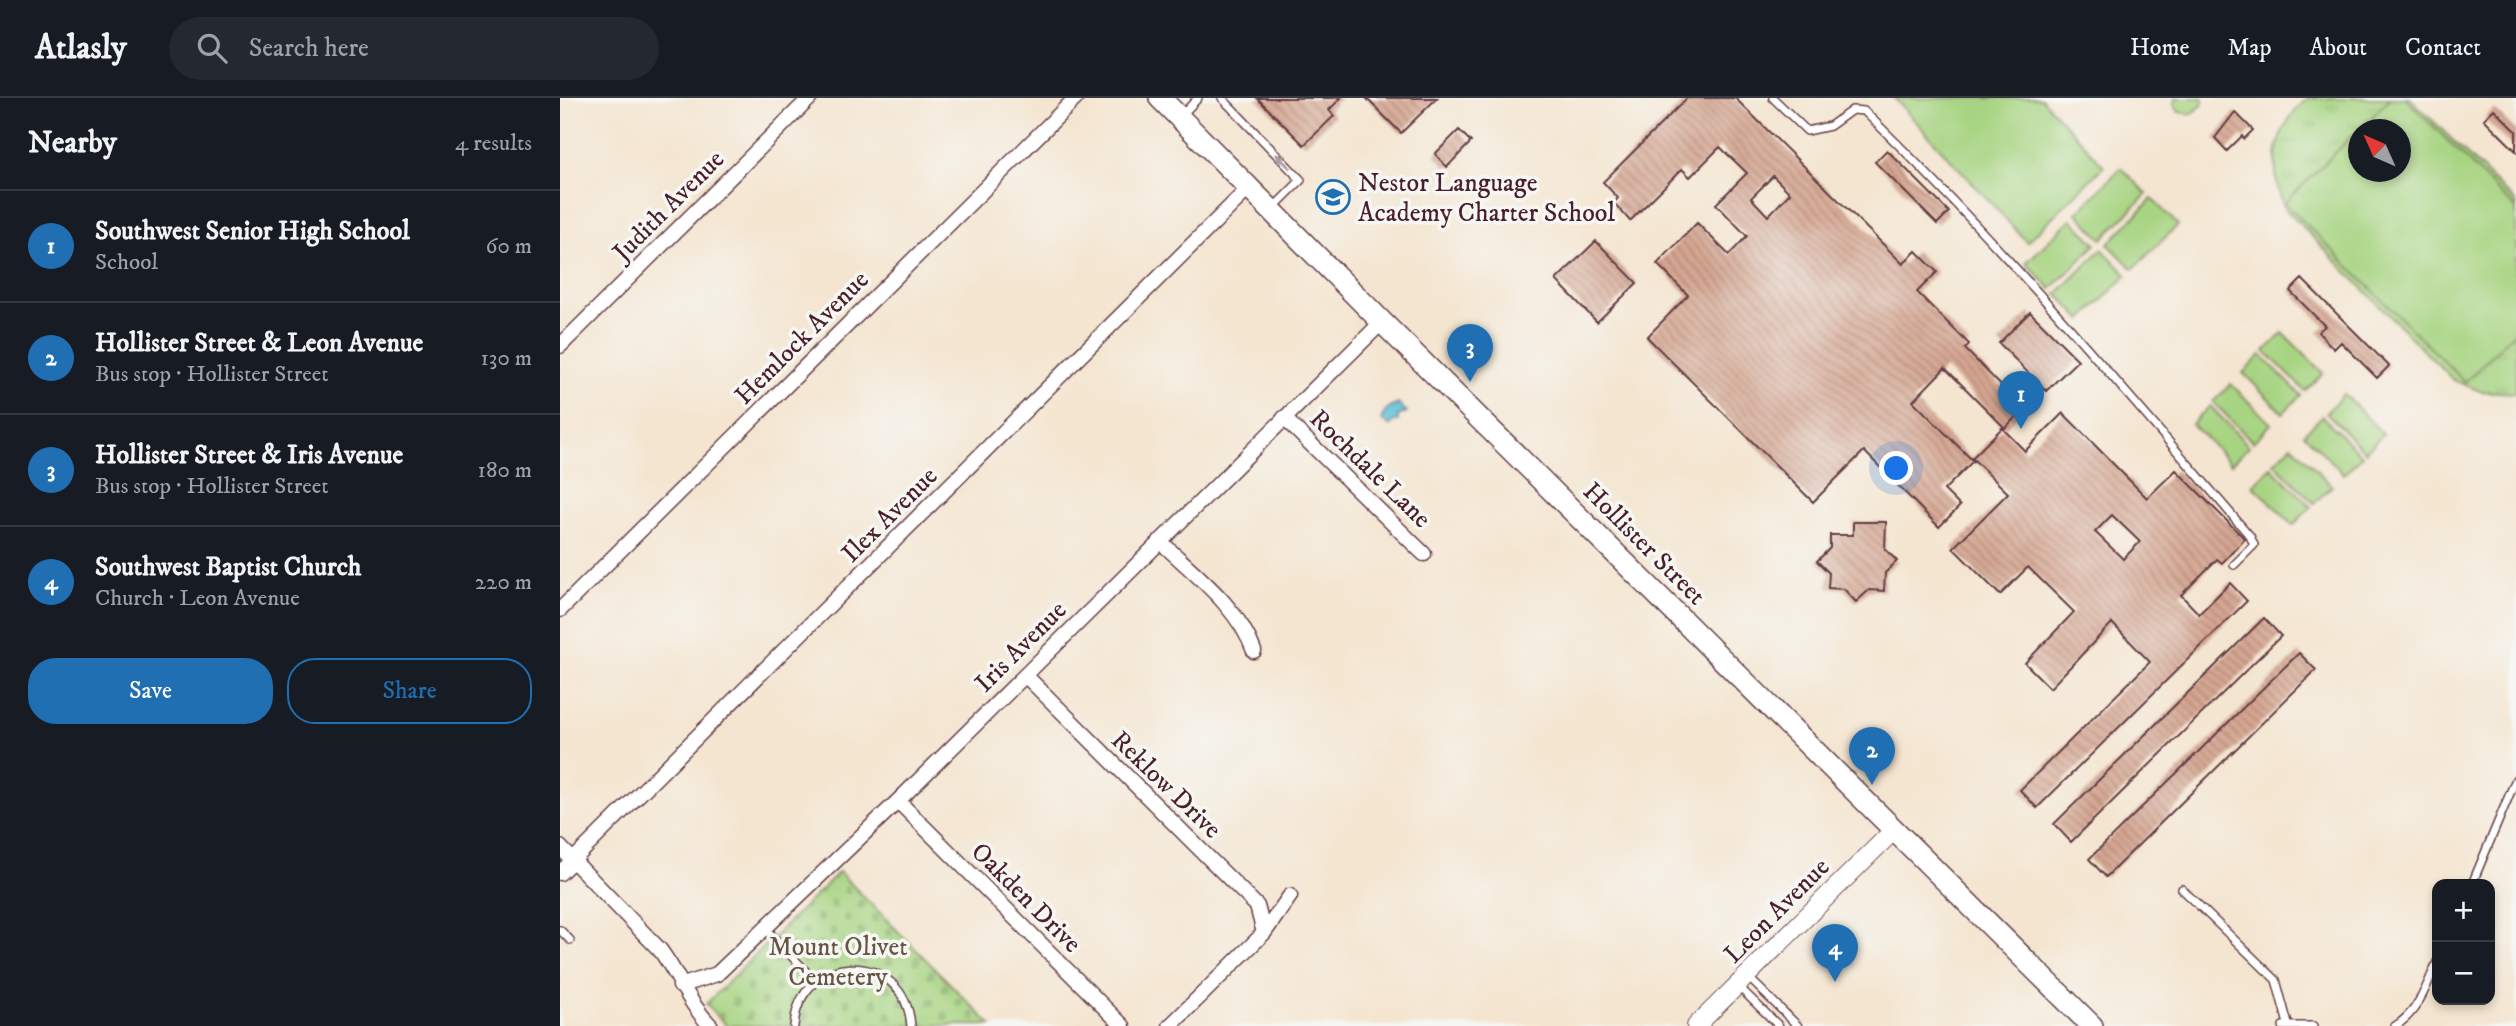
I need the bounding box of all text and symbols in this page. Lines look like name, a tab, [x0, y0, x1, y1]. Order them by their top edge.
search box	[169, 17, 659, 80]
text: Atlasly	[35, 28, 127, 69]
icon: search	[193, 29, 231, 67]
text: Search here	[249, 32, 369, 65]
text: Home	[2130, 33, 2189, 63]
text: Map	[2227, 33, 2272, 63]
text: About	[2310, 33, 2367, 63]
text: Contact	[2405, 33, 2481, 63]
north arrow	[2348, 119, 2411, 182]
text: Nearby	[28, 125, 117, 162]
text: 4 results	[455, 129, 532, 158]
street label: Judith Avenue	[605, 143, 732, 270]
one-way arrow	[1275, 153, 1291, 170]
place label: Nestor Language Academy Charter School	[1358, 167, 1615, 230]
school or university icon: Nestor Language Academy Charter School	[1314, 178, 1352, 216]
text: Southwest Senior High School	[95, 215, 410, 248]
text: 1	[47, 232, 55, 261]
text: 60 m	[485, 232, 532, 261]
text: School	[95, 248, 158, 277]
street label: Hemlock Avenue	[728, 264, 876, 412]
pin: 3	[1447, 324, 1493, 382]
text: Hollister Street & Leon Avenue	[95, 327, 423, 360]
text: 2	[45, 344, 57, 373]
text: 130 m	[480, 344, 532, 373]
text: Bus stop · Hollister Street	[95, 360, 329, 389]
pin: 1	[1998, 371, 2044, 429]
street label: Rochdale Lane	[1302, 403, 1438, 535]
text: Hollister Street & Iris Avenue	[95, 439, 403, 472]
your location	[1879, 451, 1913, 485]
text: 3	[47, 456, 55, 485]
text: 180 m	[477, 456, 532, 485]
street label: Ilex Avenue	[835, 460, 945, 570]
text: Bus stop · Hollister Street	[95, 472, 329, 501]
street label: Hollister Street	[1575, 476, 1712, 613]
text: Southwest Baptist Church	[95, 551, 362, 584]
text: 4	[44, 568, 58, 597]
text: 220 m	[475, 568, 532, 597]
text: Church · Leon Avenue	[95, 584, 300, 613]
street label: Iris Avenue	[968, 594, 1074, 700]
button: Save	[28, 658, 273, 724]
button: Share	[287, 658, 532, 724]
street label: Reklow Drive	[1104, 724, 1228, 846]
pin: 2	[1849, 727, 1895, 785]
street label: Oakden Drive	[964, 836, 1088, 960]
street label: Leon Avenue	[1717, 851, 1837, 971]
map controls	[2432, 879, 2495, 1005]
button: +	[2432, 879, 2495, 942]
pin: 4	[1812, 924, 1858, 982]
park label: Mount Olivet Cemetery	[768, 931, 908, 994]
button: −	[2432, 942, 2495, 1005]

